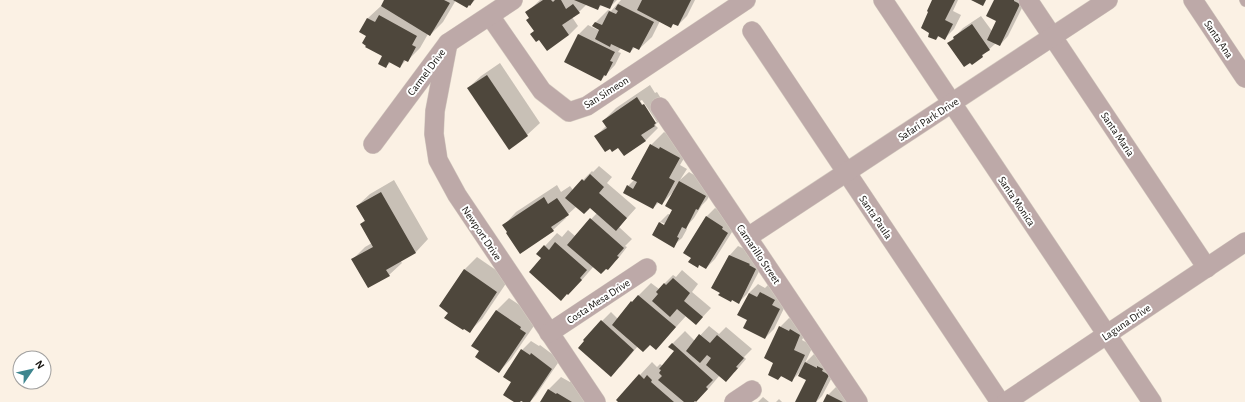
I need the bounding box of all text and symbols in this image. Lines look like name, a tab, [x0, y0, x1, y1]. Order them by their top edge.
street label: Santa Ana	[1202, 18, 1235, 60]
street label: Carmel Drive	[405, 47, 448, 98]
street label: San Simeon	[582, 74, 630, 110]
street label: Safari Park Drive	[896, 96, 961, 143]
street label: Santa Maria	[1099, 110, 1136, 158]
street label: Santa Monica	[996, 174, 1037, 228]
street label: Santa Paula	[857, 193, 894, 241]
street label: Newport Drive	[460, 204, 504, 262]
street label: Camarillo Street	[735, 223, 783, 286]
street label: Costa Mesa Drive	[565, 277, 632, 326]
street label: Laguna Drive	[1100, 302, 1153, 343]
north arrow	[12, 350, 52, 390]
text: N	[33, 358, 47, 371]

